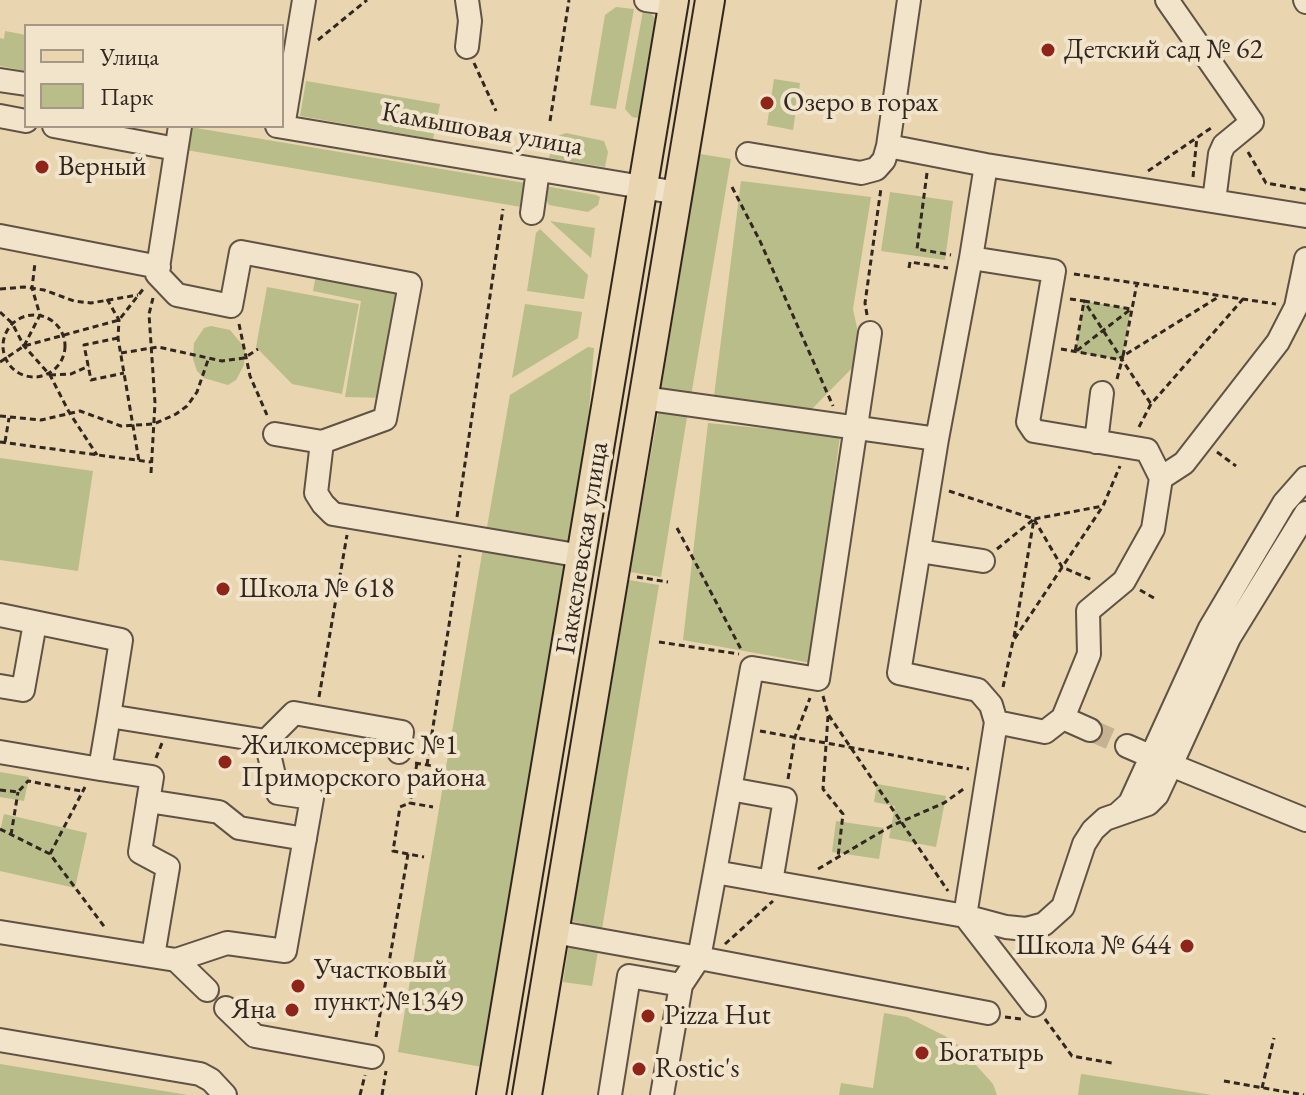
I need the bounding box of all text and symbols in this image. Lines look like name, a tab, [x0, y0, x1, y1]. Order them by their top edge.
legend	[24, 24, 284, 128]
place label: Детский сад № 62	[1064, 33, 1263, 67]
text: Улица	[100, 41, 159, 72]
marker: Детский сад № 62	[1039, 41, 1057, 59]
text: Парк	[100, 81, 153, 112]
place label: Озеро в горах	[783, 86, 938, 120]
marker: Озеро в горах	[758, 94, 776, 112]
street label: Камышовая улица	[379, 96, 585, 164]
place label: Верный	[58, 150, 146, 184]
marker: Верный	[33, 158, 51, 176]
street label: Гаккелевская улица	[550, 439, 616, 657]
place label: Школа № 618	[239, 572, 394, 606]
marker: Школа № 618	[214, 580, 232, 598]
place label: Жилкомсервис №1 Приморского района	[241, 729, 486, 795]
marker: Жилкомсервис №1 Приморского района	[216, 753, 234, 771]
place label: Школа № 644	[1016, 929, 1171, 963]
marker: Школа № 644	[1178, 937, 1196, 955]
place label: Участковый пункт №1349	[314, 953, 463, 1019]
marker: Участковый пункт №1349	[289, 977, 307, 995]
place label: Яна	[231, 993, 276, 1027]
place label: Pizza Hut	[664, 999, 770, 1033]
marker: Яна	[283, 1001, 301, 1019]
marker: Pizza Hut	[639, 1007, 657, 1025]
place label: Богатырь	[938, 1036, 1044, 1070]
marker: Богатырь	[913, 1044, 931, 1062]
place label: Rostic's	[655, 1052, 740, 1086]
marker: Rostic's	[630, 1060, 648, 1078]

